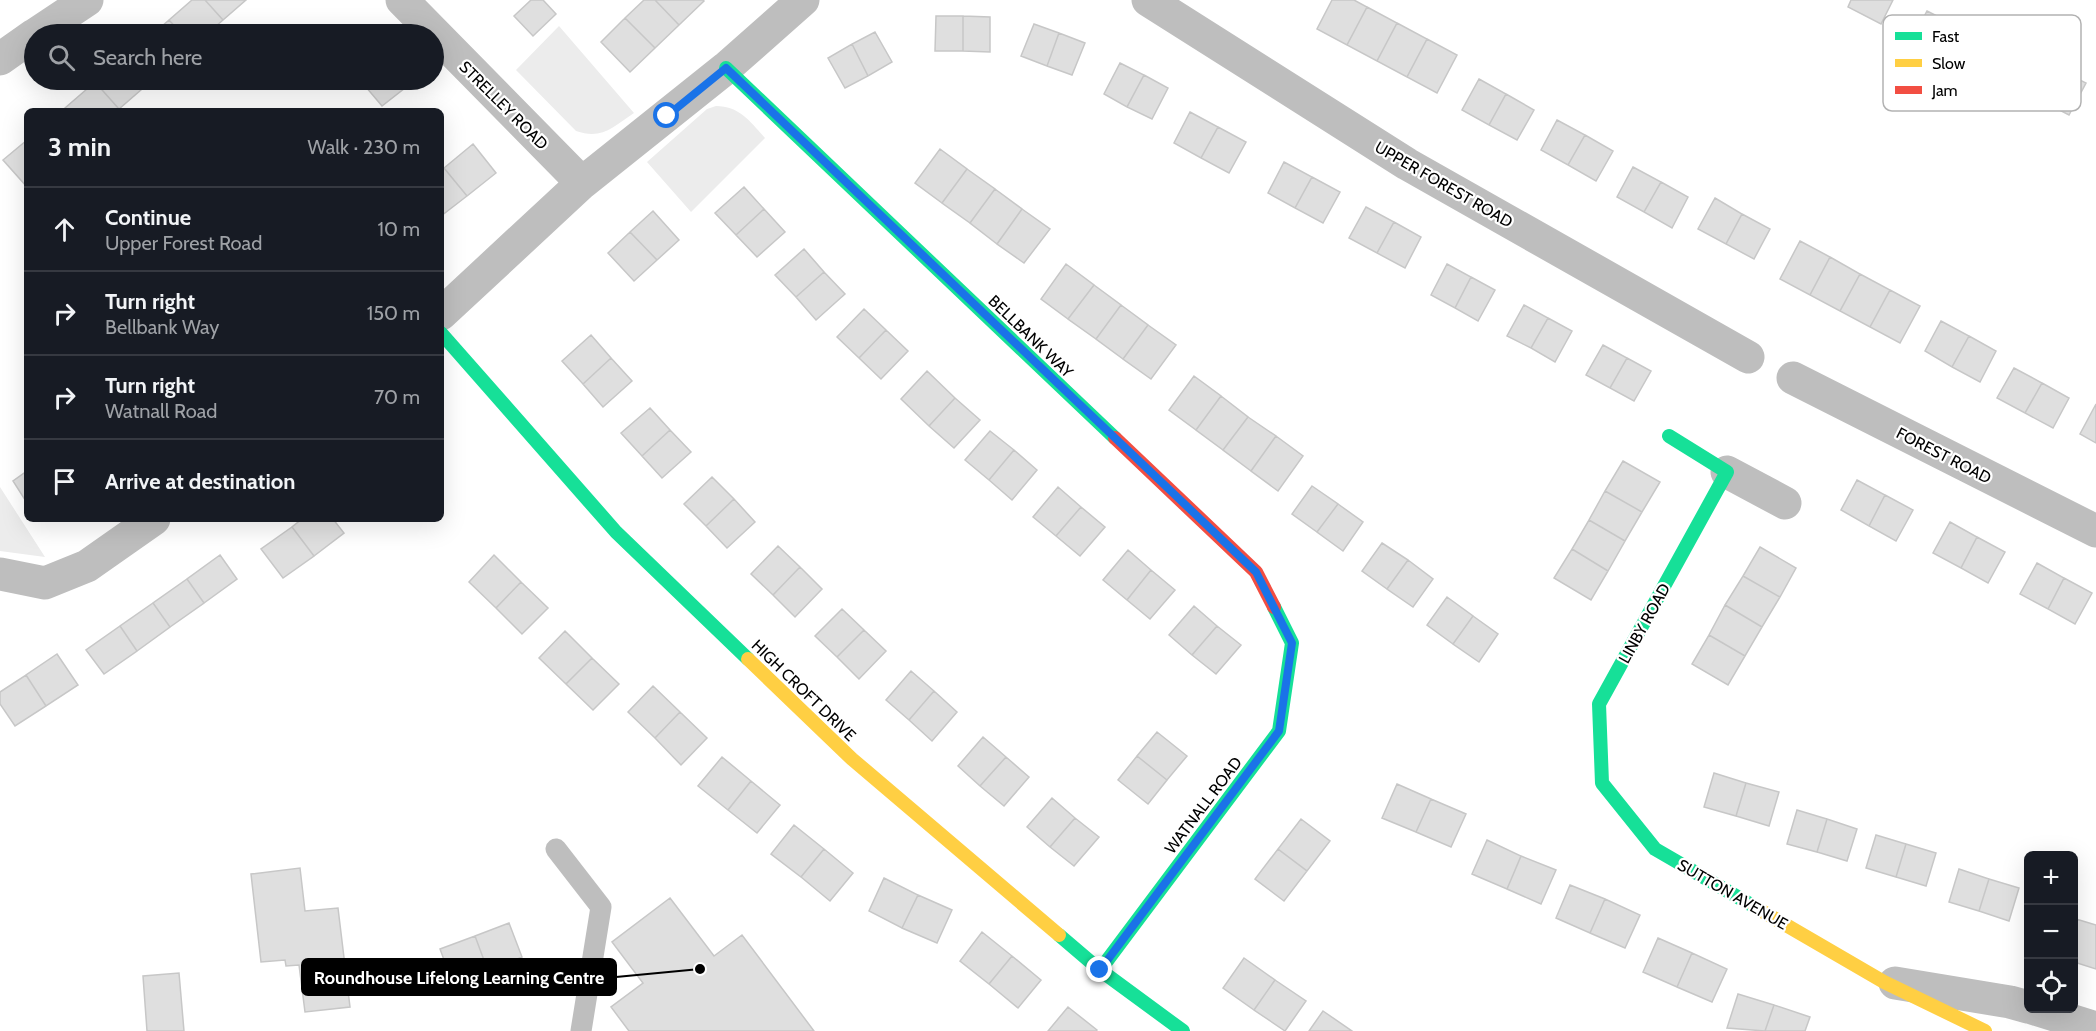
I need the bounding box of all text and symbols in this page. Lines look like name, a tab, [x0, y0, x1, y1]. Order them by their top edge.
legend	[1883, 15, 2081, 111]
search box	[24, 24, 444, 90]
text: Fast	[1932, 27, 1960, 46]
icon: search	[45, 41, 78, 74]
text: Search here	[93, 44, 202, 71]
text: Slow	[1932, 54, 1966, 73]
street label: STRELLEY ROAD	[455, 57, 552, 154]
text: Jam	[1931, 81, 1958, 100]
route start	[653, 102, 679, 128]
text: 3 min	[48, 131, 111, 163]
text: Walk · 230 m	[308, 135, 420, 159]
street label: UPPER FOREST ROAD	[1372, 137, 1516, 232]
text: Continue	[105, 204, 191, 231]
icon: ahead	[48, 213, 81, 246]
text: 10 m	[377, 217, 420, 241]
text: Upper Forest Road	[105, 231, 262, 255]
text: Turn right	[105, 288, 195, 315]
street label: BELLBANK WAY	[984, 291, 1078, 382]
icon: right	[48, 297, 81, 330]
text: 150 m	[367, 301, 420, 325]
text: Bellbank Way	[105, 315, 219, 339]
text: Turn right	[105, 372, 195, 399]
icon: right	[48, 381, 81, 414]
text: 70 m	[374, 385, 420, 409]
text: Watnall Road	[105, 399, 217, 423]
street label: FOREST ROAD	[1893, 423, 1994, 487]
icon: arrive	[48, 465, 81, 498]
text: Arrive at destination	[105, 468, 295, 495]
street label: LINBY ROAD	[1615, 580, 1674, 667]
street label: HIGH CROFT DRIVE	[748, 636, 860, 745]
street label: WATNALL ROAD	[1161, 753, 1246, 857]
map controls	[2024, 851, 2078, 1013]
button: +	[2024, 851, 2078, 905]
street label: SUTTON AVENUE	[1674, 855, 1791, 934]
button: −	[2024, 905, 2078, 959]
route end	[1086, 956, 1112, 982]
callout: Roundhouse Lifelong Learning Centre	[302, 959, 616, 995]
button: locate	[2024, 959, 2078, 1013]
text: Roundhouse Lifelong Learning Centre	[314, 967, 604, 989]

